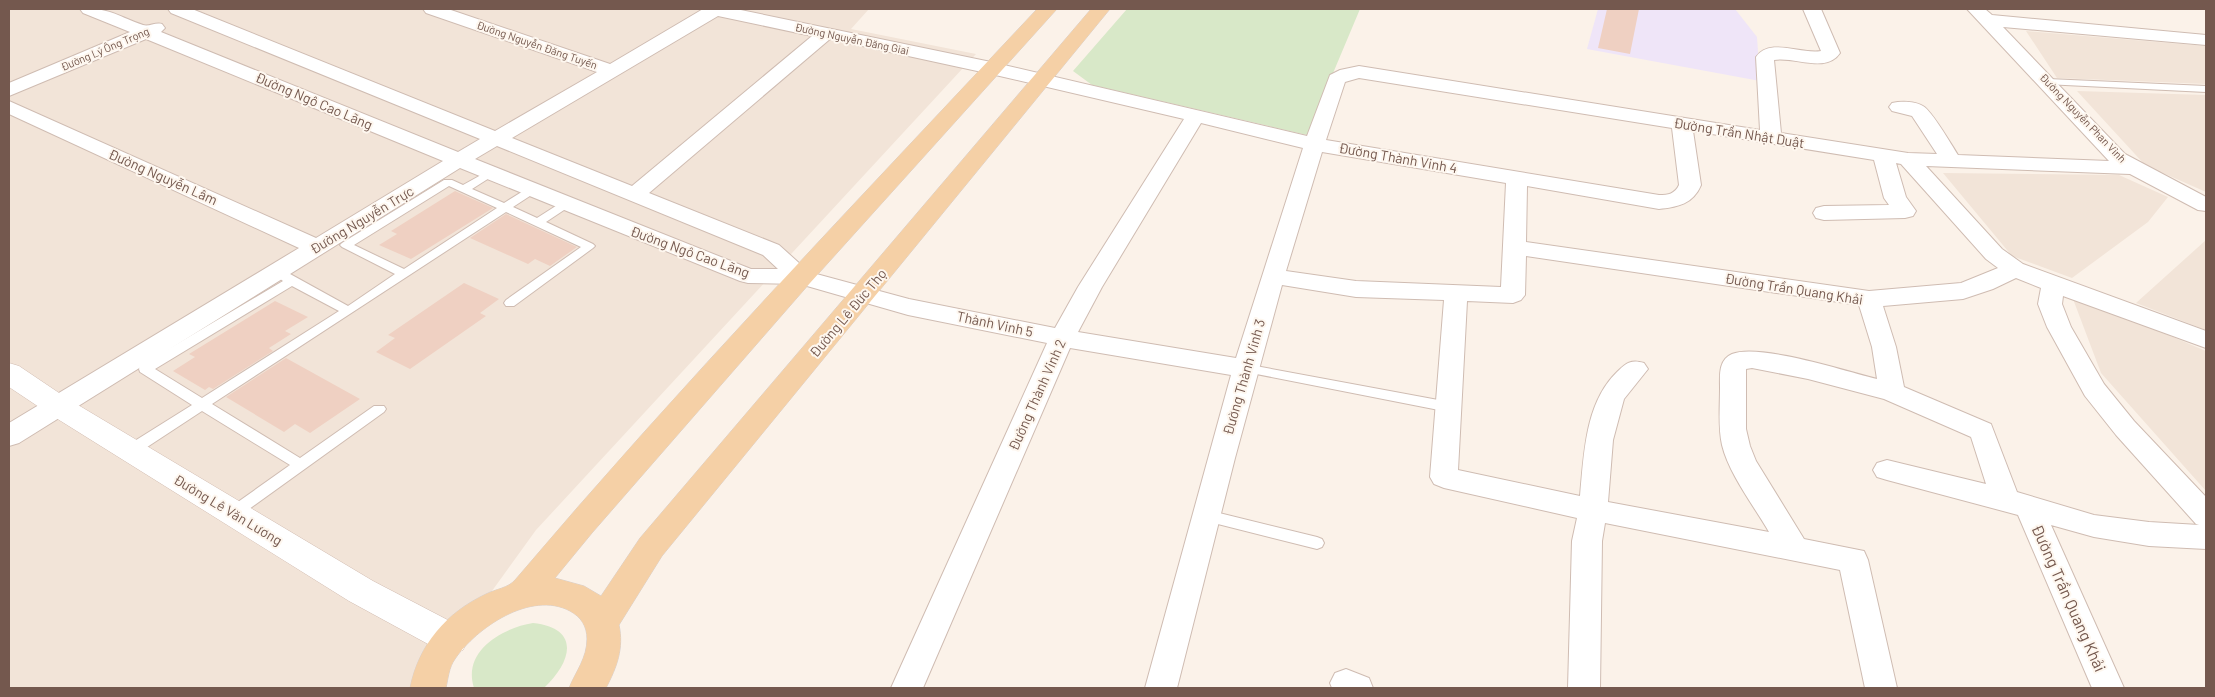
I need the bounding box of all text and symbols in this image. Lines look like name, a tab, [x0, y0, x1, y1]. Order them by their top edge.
street label: Đường Nguyễn Đăng Tuyến	[475, 18, 599, 71]
street label: Đường Nguyễn Đăng Giai	[794, 20, 911, 57]
street label: Đường Lý Ông Trọng	[59, 24, 151, 73]
street label: Đường Ngô Cao Lãng	[253, 68, 375, 133]
street label: Đường Nguyễn Phan Vinh	[2037, 70, 2129, 165]
street label: Đường Trần Nhật Duật	[1672, 114, 1806, 151]
street label: Đường Thành Vinh 4	[1337, 139, 1459, 176]
street label: Đường Nguyễn Lâm	[106, 145, 220, 208]
street label: Đường Nguyễn Trực	[307, 182, 417, 257]
street label: Đường Ngô Cao Lãng	[628, 222, 752, 281]
street label: Đường Lê Đức Thọ	[806, 265, 890, 360]
street label: Đường Trần Quang Khải	[1724, 269, 1864, 308]
street label: Thành Vinh 5	[955, 307, 1035, 340]
street label: Đường Thành Vinh 3	[1219, 317, 1268, 437]
street label: Đường Thành Vinh 2	[1004, 337, 1069, 453]
street label: Đường Lê Văn Lương	[171, 470, 286, 549]
street label: Đường Trần Quang Khải	[2028, 521, 2111, 674]

